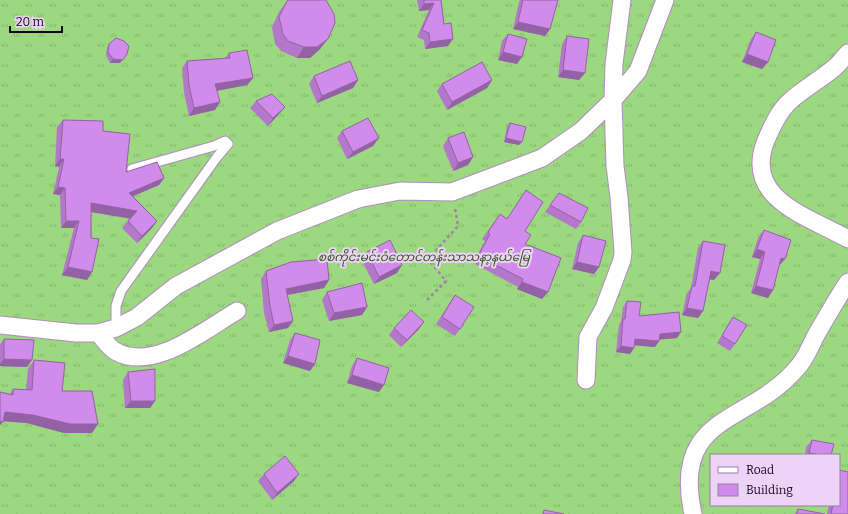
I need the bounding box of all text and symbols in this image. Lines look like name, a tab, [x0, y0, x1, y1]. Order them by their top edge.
scale bar	[10, 8, 62, 34]
text: 20 m	[16, 15, 45, 29]
park label: စစ်ကိုင်းမင်းဝံတောင်တန်းသာသနာ့နယ်မြေ	[318, 248, 532, 267]
legend	[710, 454, 840, 506]
text: Road	[746, 463, 774, 477]
text: Building	[746, 483, 793, 497]

